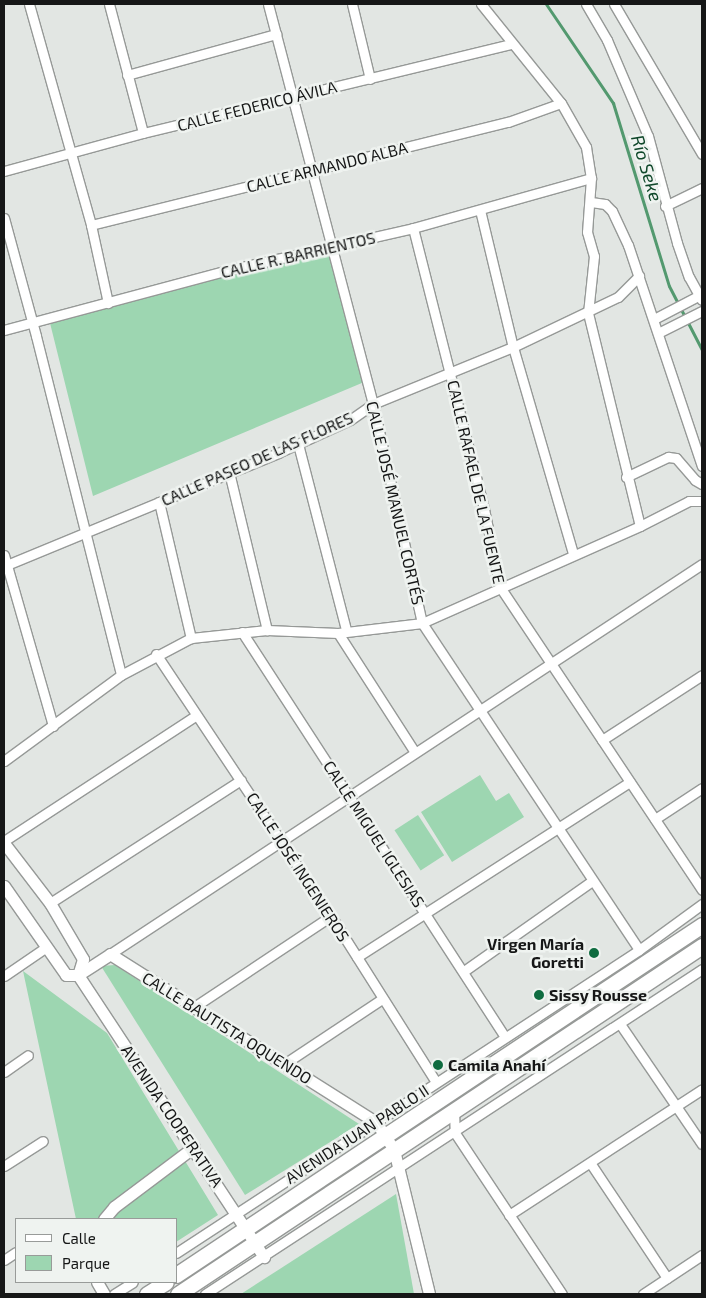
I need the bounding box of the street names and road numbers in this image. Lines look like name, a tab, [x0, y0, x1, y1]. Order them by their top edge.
street label: CALLE FEDERICO ÁVILA	[175, 77, 339, 135]
street label: CALLE ARMANDO ALBA	[244, 138, 410, 196]
street label: CALLE R. BARRIENTOS	[219, 228, 377, 282]
street label: CALLE RAFAEL DE LA FUENTE	[443, 378, 509, 586]
street label: CALLE JOSÉ MANUEL CORTÉS	[362, 399, 428, 607]
street label: CALLE PASEO DE LAS FLORES	[158, 408, 356, 510]
street label: CALLE MIGUEL IGLESIAS	[319, 757, 429, 911]
street label: CALLE JOSÉ INGENIEROS	[243, 789, 353, 945]
street label: CALLE BAUTISTA OQUENDO	[139, 968, 315, 1088]
street label: AVENIDA COOPERATIVA	[117, 1041, 227, 1191]
street label: AVENIDA JUAN PABLO II	[281, 1080, 433, 1188]

